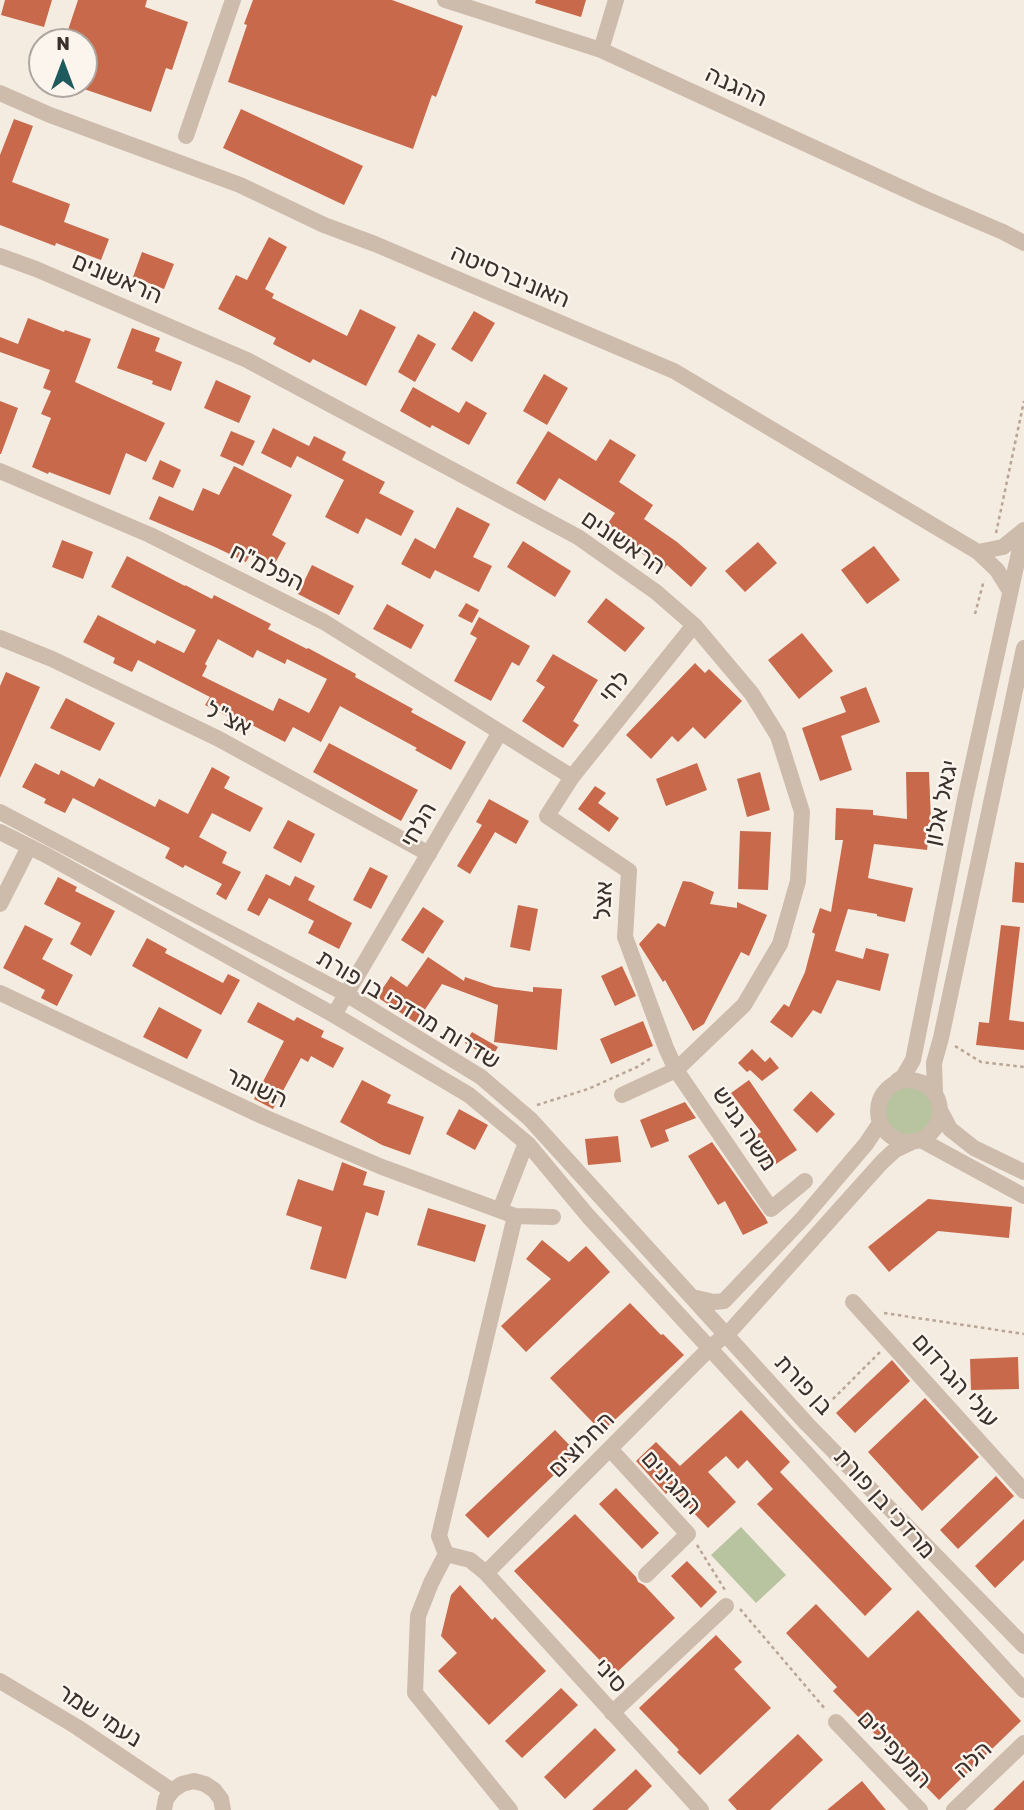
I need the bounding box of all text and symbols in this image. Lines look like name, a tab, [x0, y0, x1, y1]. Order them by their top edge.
north arrow	[28, 28, 98, 98]
text: N	[56, 32, 70, 55]
street label: ההגנה	[700, 60, 772, 114]
street label: האוניברסיטה	[446, 239, 574, 315]
street label: הראשונים	[68, 247, 166, 311]
street label: הראשונים	[576, 504, 670, 582]
street label: הפלמ"ח	[225, 538, 309, 598]
street label: לחי	[594, 665, 636, 709]
street label: אצ"ל	[200, 695, 256, 743]
street label: יגאל אלון	[919, 757, 965, 849]
street label: הלחי	[395, 797, 443, 853]
street label: אצל	[589, 881, 619, 921]
street label: שדרות מרדכי בן פורת	[311, 944, 505, 1076]
street label: השומר	[220, 1061, 292, 1115]
street label: משה גניש	[705, 1081, 783, 1177]
street label: עולי הגרדום	[905, 1328, 1005, 1434]
street label: בן פורת	[768, 1349, 838, 1421]
street label: החלוצים	[543, 1406, 621, 1484]
street label: מרדכי בן פורת	[827, 1443, 941, 1565]
street label: המגינים	[635, 1445, 707, 1521]
street label: סיני	[587, 1653, 633, 1699]
street label: נעמי שמר	[51, 1678, 147, 1754]
street label: המעפילים	[851, 1705, 937, 1795]
street label: הלה	[948, 1735, 998, 1785]

